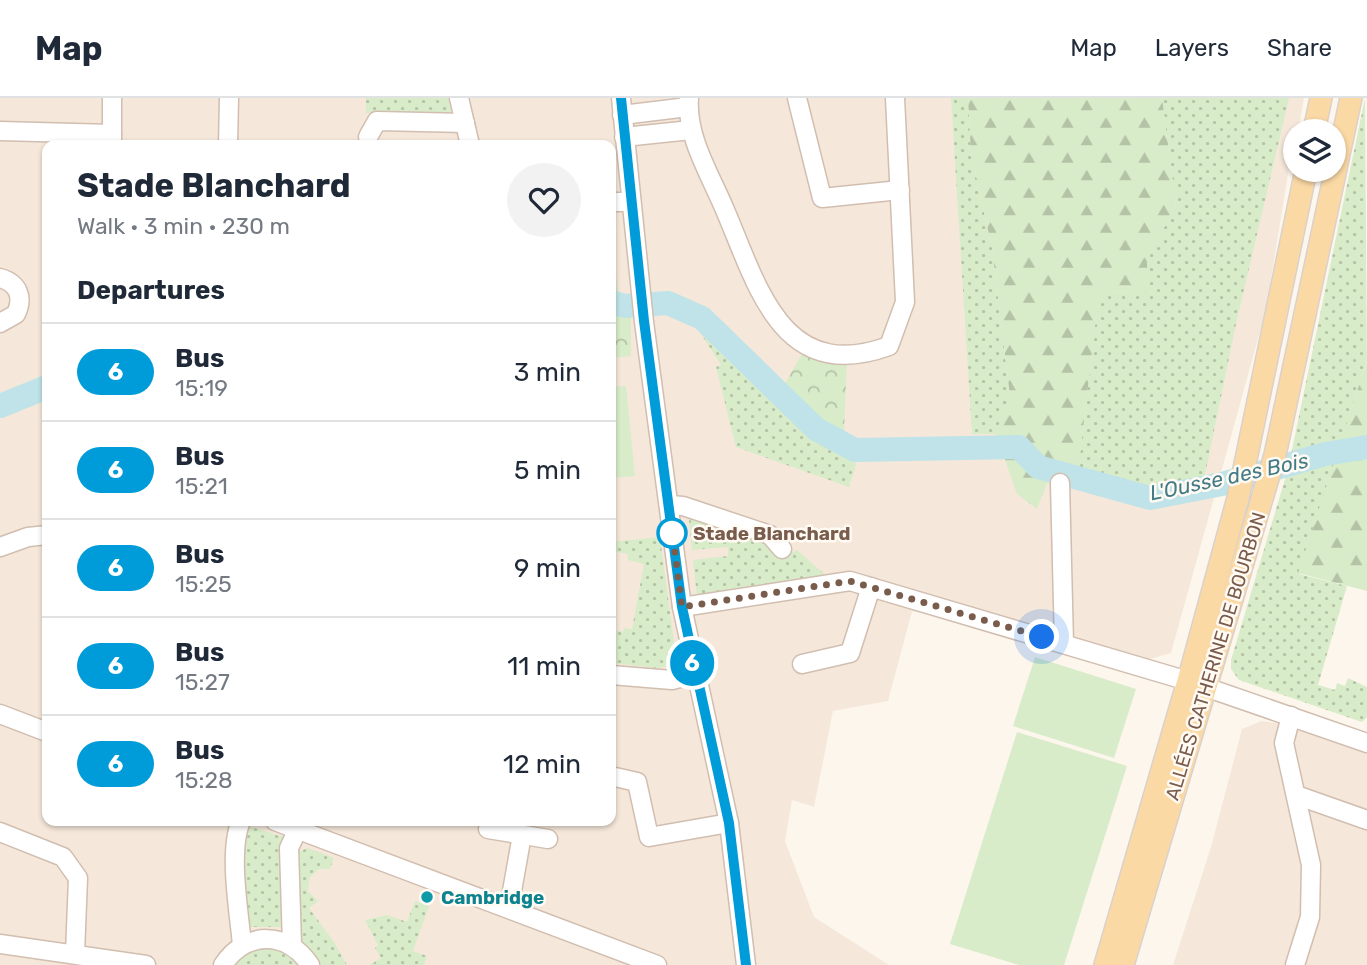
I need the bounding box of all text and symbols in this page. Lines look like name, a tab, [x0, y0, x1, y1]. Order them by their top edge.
text: Map	[35, 29, 103, 68]
text: Map	[1070, 34, 1117, 62]
text: Layers	[1155, 34, 1229, 62]
text: Share	[1267, 34, 1332, 62]
map controls	[1283, 119, 1346, 182]
button: layers	[1283, 119, 1346, 182]
button: heart	[507, 163, 581, 237]
text: Stade Blanchard	[77, 166, 351, 205]
text: Walk · 3 min · 230 m	[77, 212, 290, 240]
text: Departures	[77, 275, 225, 306]
text: Bus	[175, 343, 224, 374]
text: 3 min	[514, 357, 581, 388]
text: 6	[108, 358, 123, 386]
text: 15:19	[175, 374, 228, 402]
text: Bus	[175, 441, 224, 472]
water label: L'Ousse des Bois	[1147, 447, 1311, 506]
text: 5 min	[514, 455, 581, 486]
text: 6	[108, 456, 123, 484]
text: 15:21	[175, 472, 228, 500]
street label: ALLÉES CATHERINE DE BOURBON	[1161, 509, 1270, 803]
marker: Stade Blanchard	[657, 518, 687, 548]
place label: Stade Blanchard	[693, 522, 851, 545]
text: Bus	[175, 539, 224, 570]
text: 9 min	[514, 553, 581, 584]
text: 6	[108, 554, 123, 582]
text: 15:25	[175, 570, 232, 598]
your location	[1024, 619, 1059, 654]
text: Bus	[175, 637, 224, 668]
line badge: 6	[669, 640, 715, 686]
text: 6	[684, 649, 700, 677]
text: 11 min	[507, 651, 581, 682]
text: 6	[108, 652, 123, 680]
text: 15:27	[175, 668, 230, 696]
text: Bus	[175, 735, 224, 766]
text: 12 min	[503, 749, 581, 780]
text: 6	[108, 750, 123, 778]
text: 15:28	[175, 766, 233, 794]
place label: Cambridge	[441, 886, 544, 909]
marker: Cambridge	[419, 889, 435, 905]

